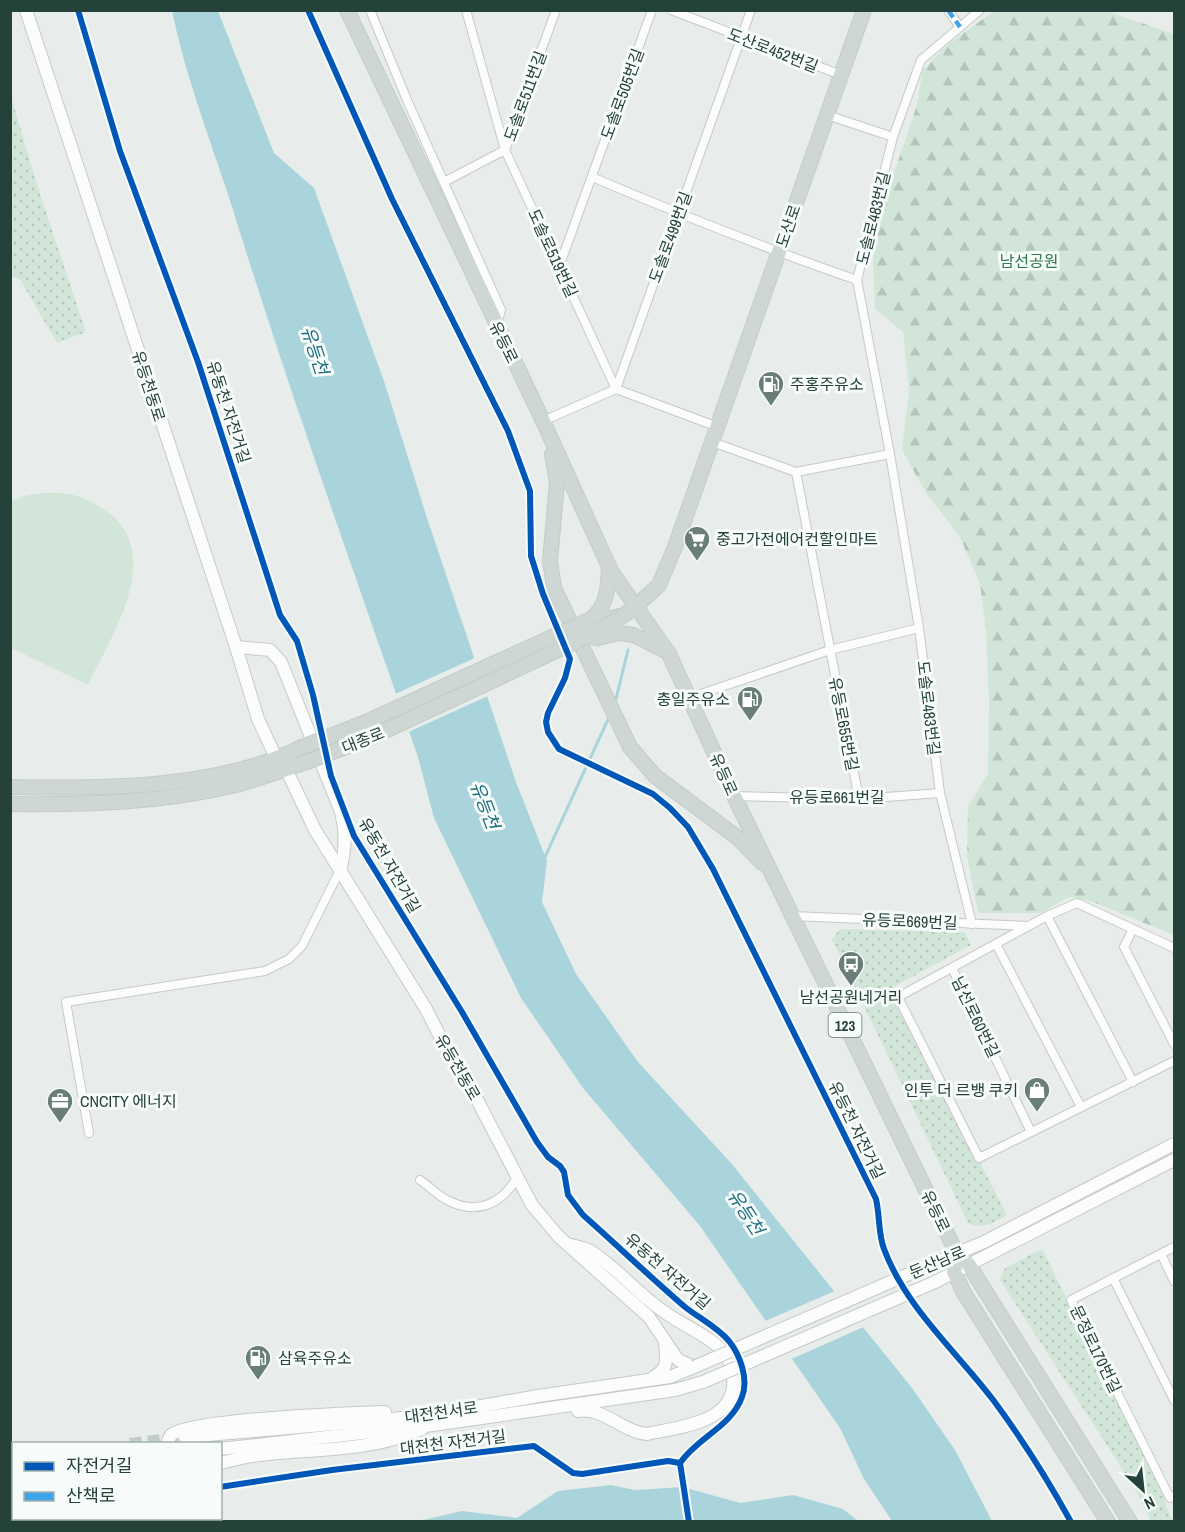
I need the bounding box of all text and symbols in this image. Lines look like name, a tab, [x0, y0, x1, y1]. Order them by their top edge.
street label: 도산로452번길	[724, 23, 822, 77]
street label: 도솔로505번길	[595, 45, 649, 143]
street label: 도솔로511번길	[498, 48, 552, 144]
street label: 도솔로483번길	[851, 169, 895, 267]
street label: 도솔로499번길	[643, 188, 697, 286]
street label: 도산로	[770, 201, 806, 250]
street label: 도솔로519번길	[523, 205, 583, 301]
park label: 남선공원	[1000, 250, 1058, 272]
street label: 유등로	[484, 317, 524, 367]
water label: 유등천	[295, 323, 335, 380]
street label: 유등천동로	[127, 348, 171, 425]
street label: 유동천 자전거길	[202, 358, 256, 466]
fuel station icon: 주홍주유소	[756, 369, 786, 407]
place label: 주홍주유소	[790, 373, 864, 395]
supermarket icon: 중고가전에어컨할인마트	[682, 524, 712, 562]
place label: 중고가전에어컨할인마트	[716, 528, 878, 550]
street label: 도솔로483번길	[912, 659, 946, 757]
street label: 유등로655번길	[824, 675, 864, 773]
fuel station icon: 충일주유소	[735, 684, 765, 722]
place label: 충일주유소	[656, 688, 730, 710]
street label: 대종로	[338, 721, 388, 758]
street label: 유등로	[705, 749, 743, 799]
water label: 유등천	[464, 777, 506, 835]
street label: 유등로661번길	[789, 786, 885, 808]
street label: 유동천 자전거길	[354, 813, 426, 917]
street label: 유등로669번길	[862, 908, 958, 934]
bus stop icon: 남선공원네거리	[836, 949, 866, 987]
street label: 남선로60번길	[947, 973, 1005, 1061]
place label: 남선공원네거리	[799, 986, 903, 1008]
road number: 123	[828, 1013, 862, 1037]
street label: 유등천동로	[430, 1030, 486, 1105]
shop icon: 인투 더 르뱅 쿠키	[1022, 1075, 1052, 1113]
street label: 유등천 자전거길	[824, 1077, 890, 1183]
place label: 인투 더 르뱅 쿠키	[904, 1079, 1018, 1101]
office icon: CNCITY 에너지	[45, 1086, 75, 1124]
place label: CNCITY 에너지	[80, 1090, 176, 1112]
water label: 유등천	[722, 1184, 771, 1242]
street label: 유등로	[916, 1186, 956, 1236]
street label: 유동천 자전거길	[621, 1228, 715, 1314]
street label: 둔산남로	[906, 1240, 969, 1284]
street label: 문정로170번길	[1065, 1301, 1127, 1397]
fuel station icon: 삼육주유소	[243, 1343, 273, 1381]
place label: 삼육주유소	[278, 1347, 352, 1369]
street label: 대전천서로	[403, 1396, 479, 1428]
street label: 대전천 자전거길	[399, 1425, 507, 1459]
legend	[12, 1442, 222, 1520]
text: 자전거길	[66, 1453, 132, 1478]
north arrow	[1113, 1460, 1173, 1520]
text: 산책로	[66, 1483, 116, 1508]
text: N	[1141, 1491, 1159, 1515]

